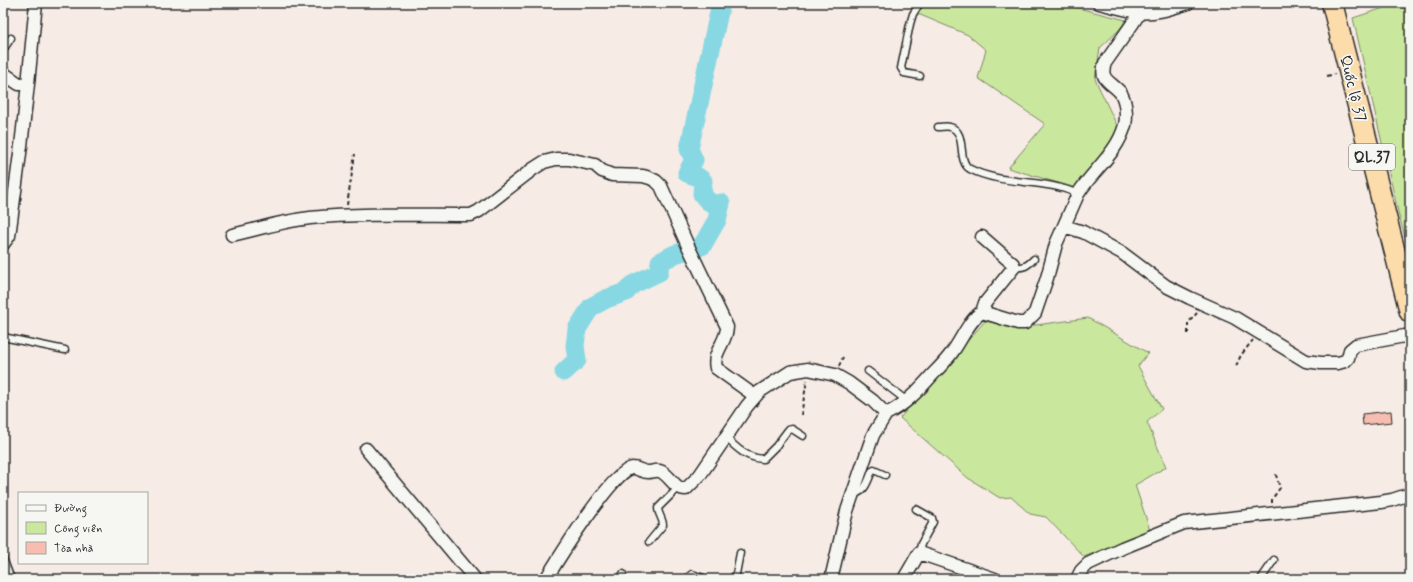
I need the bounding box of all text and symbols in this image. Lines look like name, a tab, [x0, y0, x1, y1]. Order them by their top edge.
street label: Quốc lộ 37	[1334, 53, 1371, 124]
road number: QL.37	[1349, 144, 1395, 170]
legend	[18, 492, 148, 564]
text: Đường	[54, 501, 87, 518]
text: Công viên	[54, 521, 102, 538]
text: Tòa nhà	[54, 541, 94, 557]

